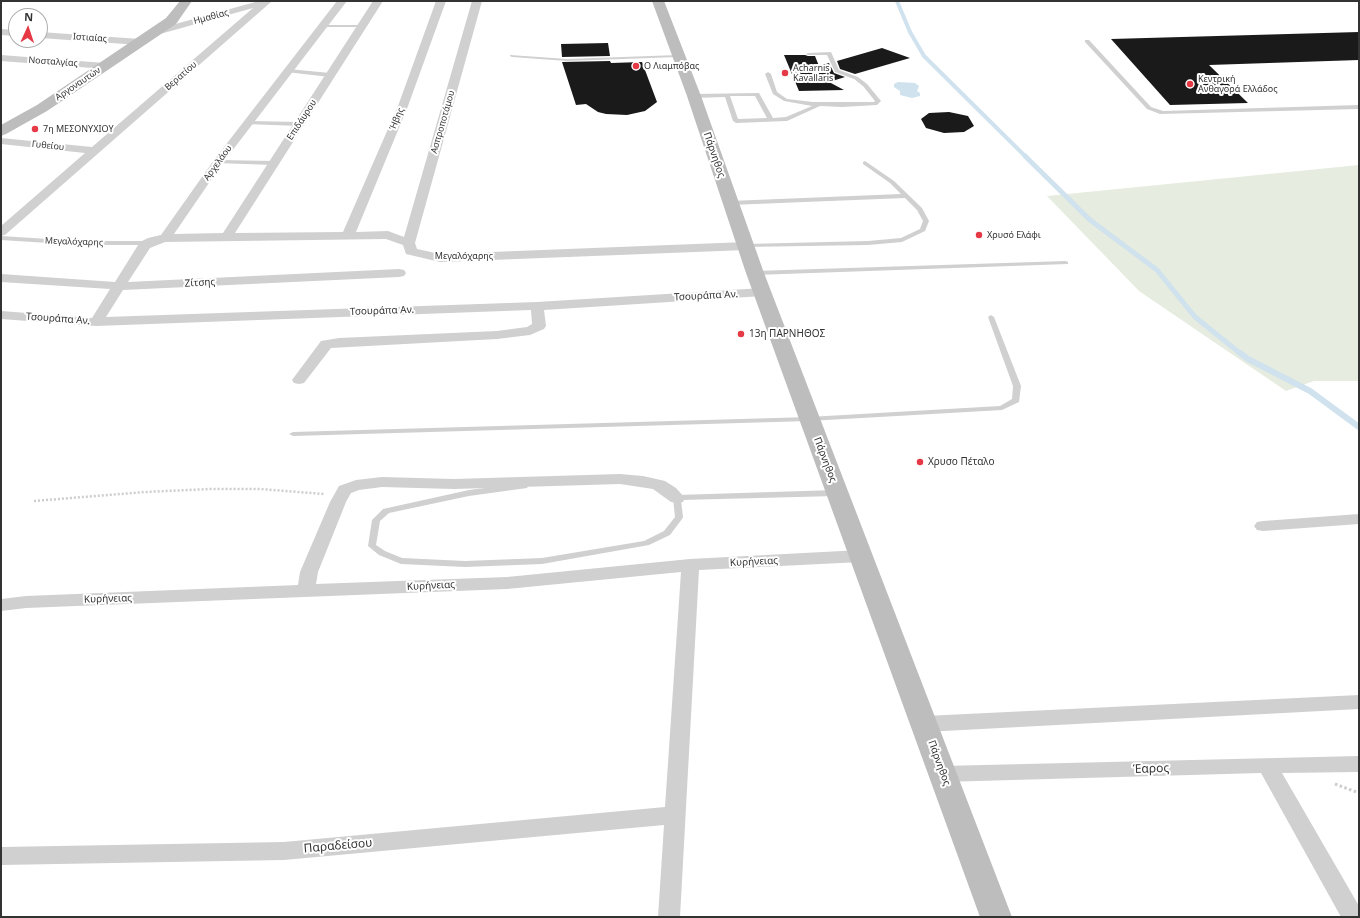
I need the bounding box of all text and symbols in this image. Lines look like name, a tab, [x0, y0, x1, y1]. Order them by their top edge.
street label: Ημαθίας	[192, 7, 230, 27]
north arrow	[8, 8, 48, 48]
text: N	[24, 9, 33, 24]
street label: Ιστιαίας	[73, 31, 107, 45]
street label: Νοσταλγίας	[28, 55, 78, 69]
street label: Βερατίου	[163, 59, 199, 93]
marker: Ο Λιαμπόβας	[631, 61, 641, 71]
place label: Ο Λιαμπόβας	[644, 61, 699, 71]
place label: Acharnis Kavallaris	[793, 63, 833, 84]
street label: Αργοναυτών	[53, 65, 103, 103]
marker: Acharnis Kavallaris	[780, 68, 790, 78]
place label: Κεντρική Ανθαγορά Ελλάδος	[1198, 74, 1278, 95]
marker: Κεντρική Ανθαγορά Ελλάδος	[1185, 79, 1195, 89]
street label: Ασπροποτάμου	[429, 89, 457, 155]
street label: Επιδάυρου	[285, 98, 319, 142]
street label: Ήβης	[387, 106, 407, 132]
marker: 7η ΜΕΣΟΝΥΧΙΟΥ	[30, 124, 40, 134]
place label: 7η ΜΕΣΟΝΥΧΙΟΥ	[43, 124, 114, 134]
street label: Πάρνηθος	[701, 131, 727, 179]
street label: Γυθείου	[31, 139, 65, 153]
street label: Αρχελάου	[201, 143, 235, 183]
marker: Χρυσό Ελάφι	[974, 230, 984, 240]
place label: Χρυσό Ελάφι	[987, 230, 1041, 240]
street label: Μεγαλόχαρης	[45, 236, 103, 248]
street label: Μεγαλόχαρης	[435, 251, 493, 261]
street label: Ζίτσης	[184, 276, 216, 290]
street label: Τσουράπα Αν.	[674, 288, 738, 304]
street label: Τσουράπα Αν.	[350, 304, 414, 318]
street label: Τσουράπα Αν.	[26, 311, 90, 327]
place label: 13η ΠΑΡΝΗΘΟΣ	[749, 328, 825, 340]
marker: 13η ΠΑΡΝΗΘΟΣ	[736, 329, 746, 339]
street label: Πάρνηθος	[811, 436, 839, 484]
place label: Χρυσο Πέταλο	[928, 456, 995, 468]
marker: Χρυσο Πέταλο	[915, 457, 925, 467]
street label: Κυρήνειας	[730, 555, 778, 569]
street label: Κυρήνειας	[407, 579, 455, 593]
street label: Κυρήνειας	[84, 592, 132, 606]
street label: Πάρνηθος	[925, 739, 953, 787]
street label: Έαρος	[1133, 761, 1169, 777]
street label: Παραδείσου	[303, 836, 373, 856]

